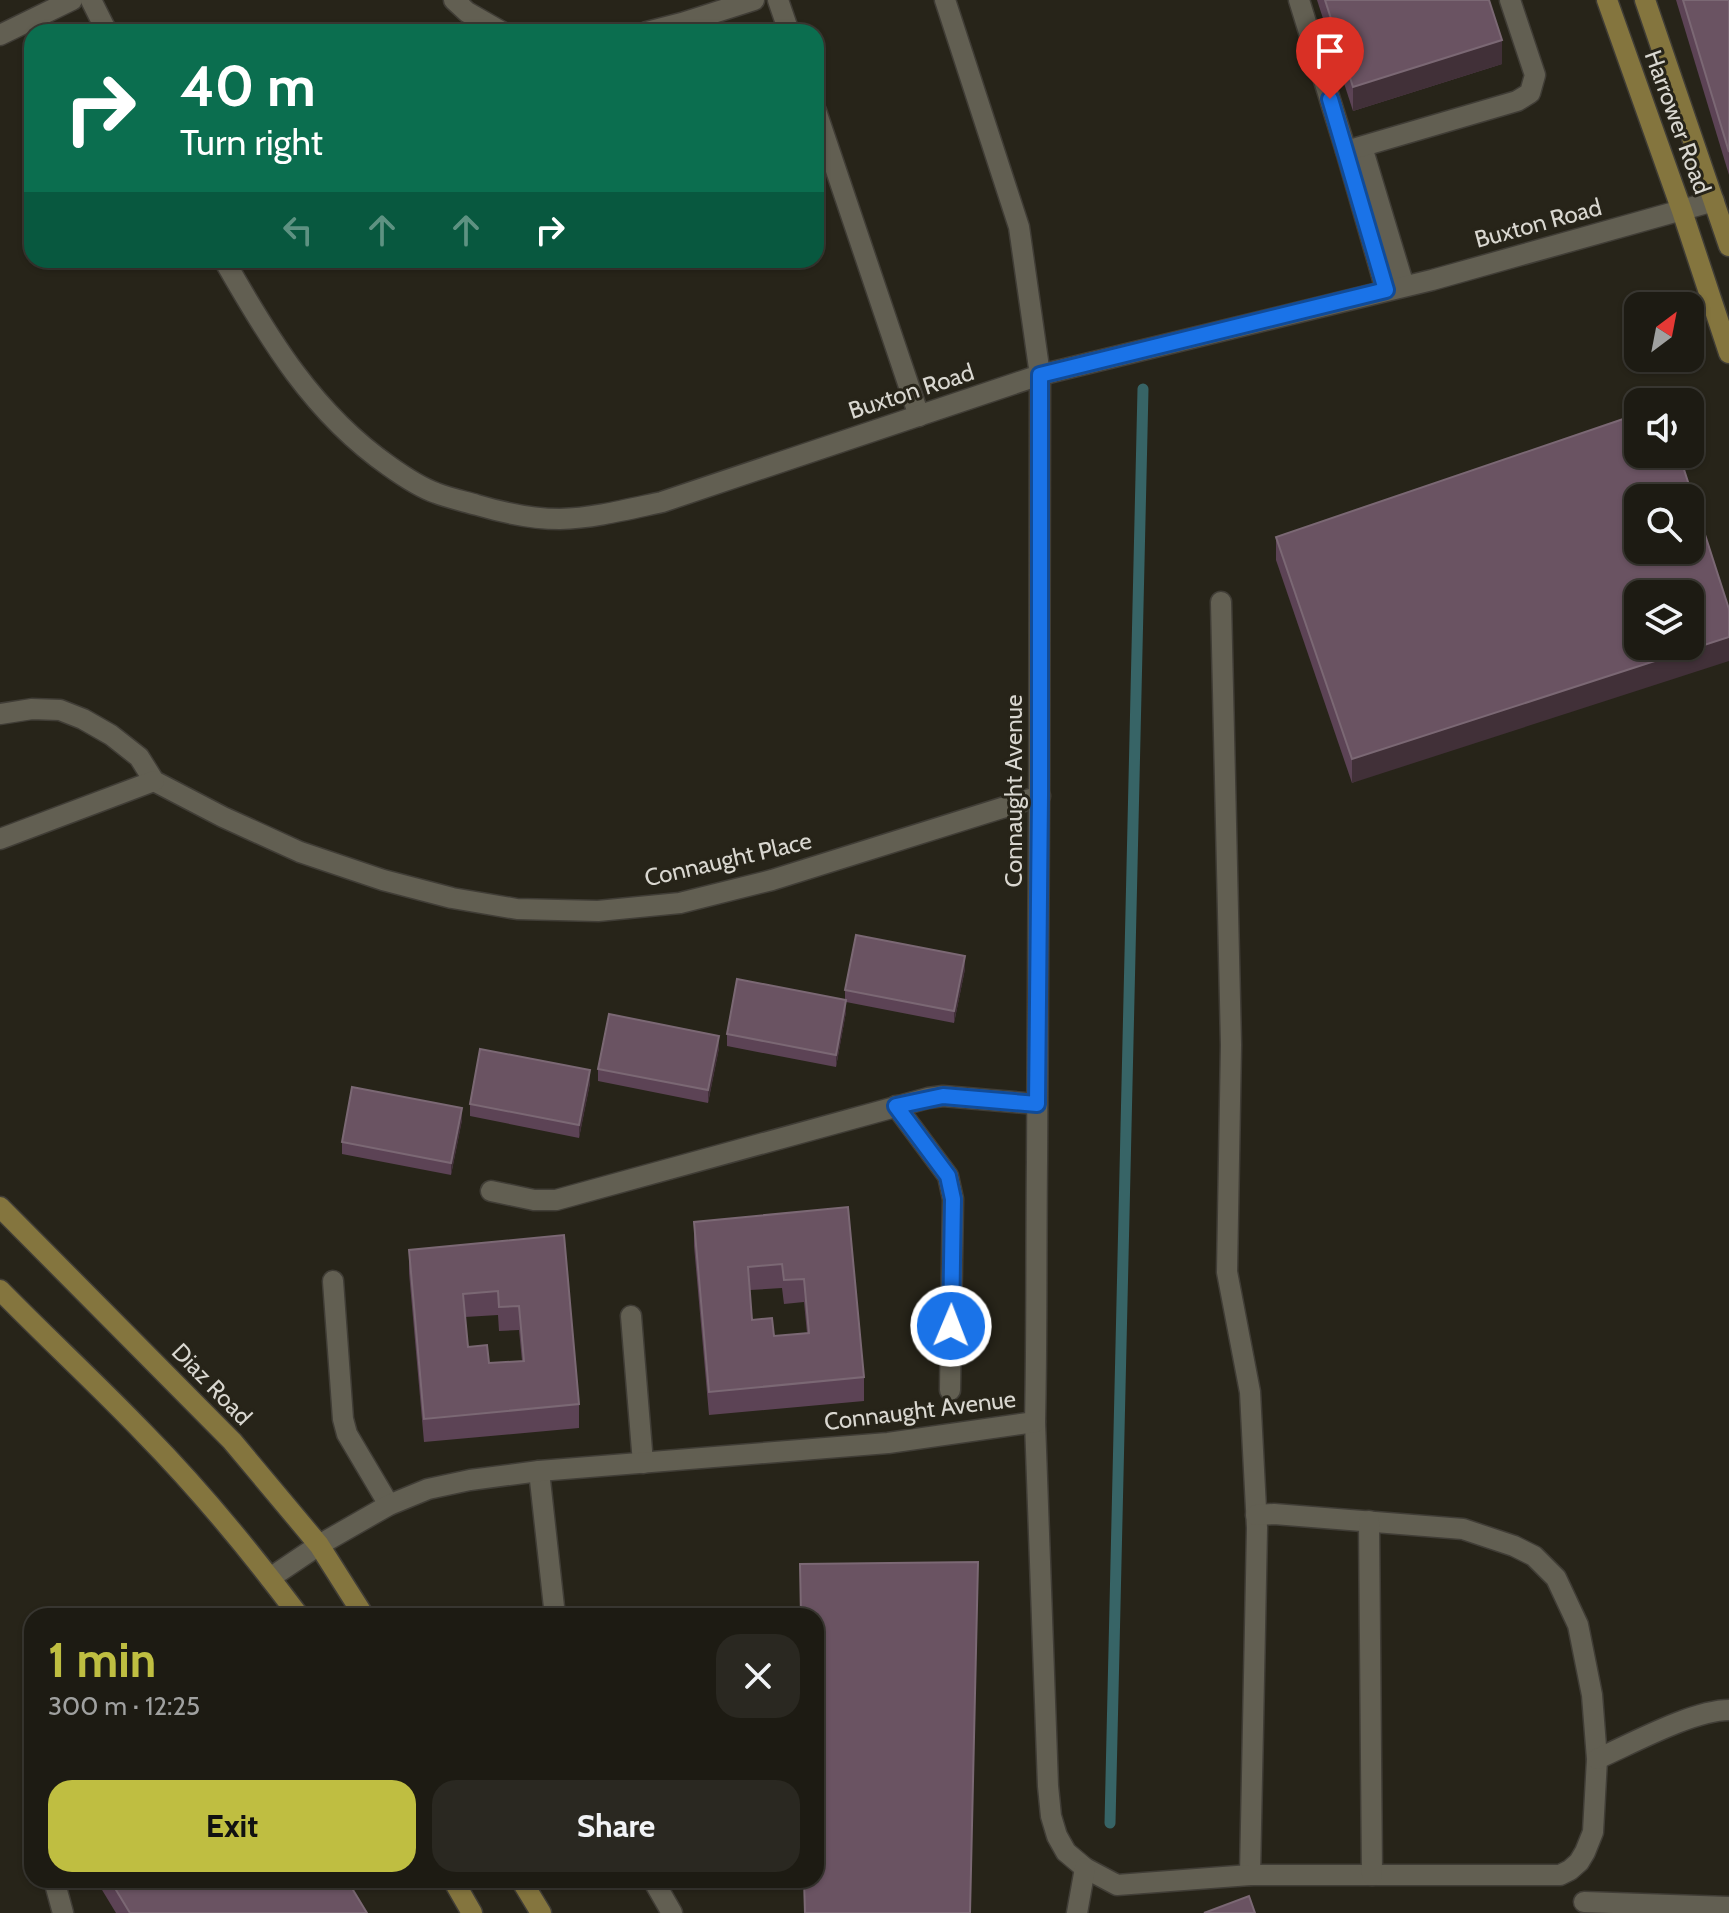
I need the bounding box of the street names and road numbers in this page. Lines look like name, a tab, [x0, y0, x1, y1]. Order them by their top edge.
street label: Harrower Road	[1639, 46, 1717, 198]
street label: Buxton Road	[1471, 192, 1605, 254]
street label: Buxton Road	[845, 357, 977, 425]
street label: Connaught Avenue	[999, 695, 1028, 887]
street label: Connaught Place	[642, 826, 814, 892]
street label: Diaz Road	[166, 1337, 258, 1431]
street label: Connaught Avenue	[822, 1384, 1018, 1436]

